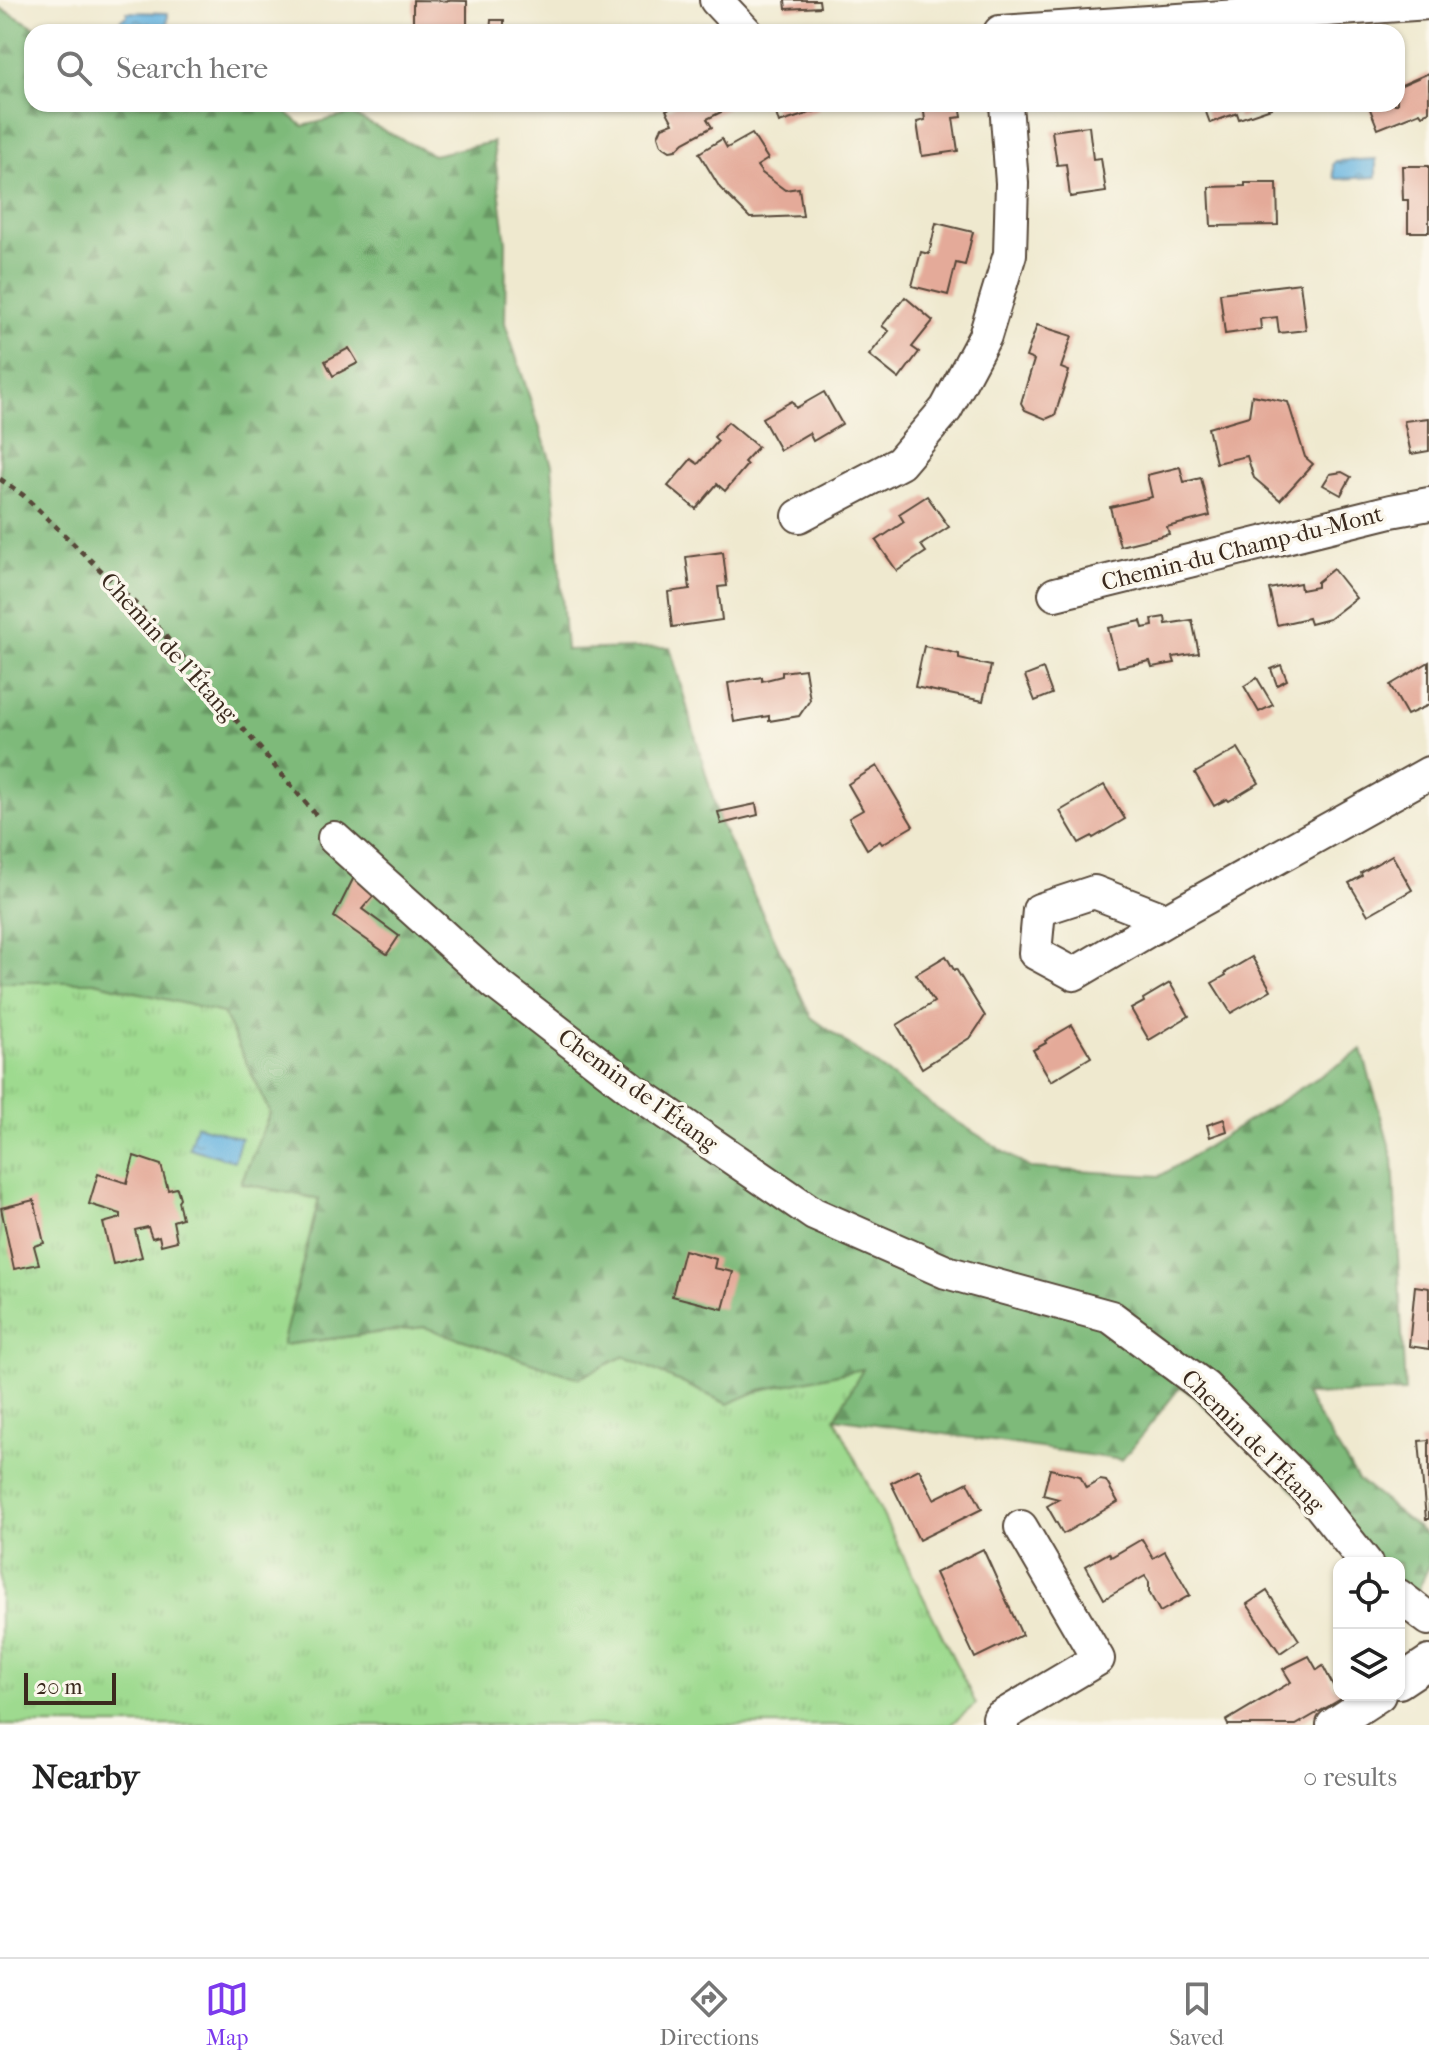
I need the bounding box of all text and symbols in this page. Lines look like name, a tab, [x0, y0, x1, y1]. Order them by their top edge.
search box	[24, 24, 1405, 112]
icon: search	[52, 46, 96, 90]
text: Search here	[116, 51, 268, 86]
street label: Chemin-du Champ-du-Mont	[1098, 499, 1386, 597]
street label: Chemin de l'Étang	[95, 566, 245, 728]
street label: Chemin de l'Étang	[553, 1022, 725, 1158]
street label: Chemin de l'Étang	[1176, 1363, 1332, 1519]
map controls	[1333, 1557, 1405, 1701]
button: locate	[1333, 1557, 1405, 1629]
button: layers	[1333, 1629, 1405, 1701]
scale bar	[24, 1669, 116, 1705]
text: 20 m	[36, 1674, 82, 1700]
text: Nearby	[32, 1757, 139, 1797]
text: 0 results	[1303, 1762, 1397, 1793]
tab: Map	[205, 1977, 249, 2051]
tab: Directions	[660, 1977, 759, 2051]
tab: Saved	[1169, 1977, 1224, 2051]

